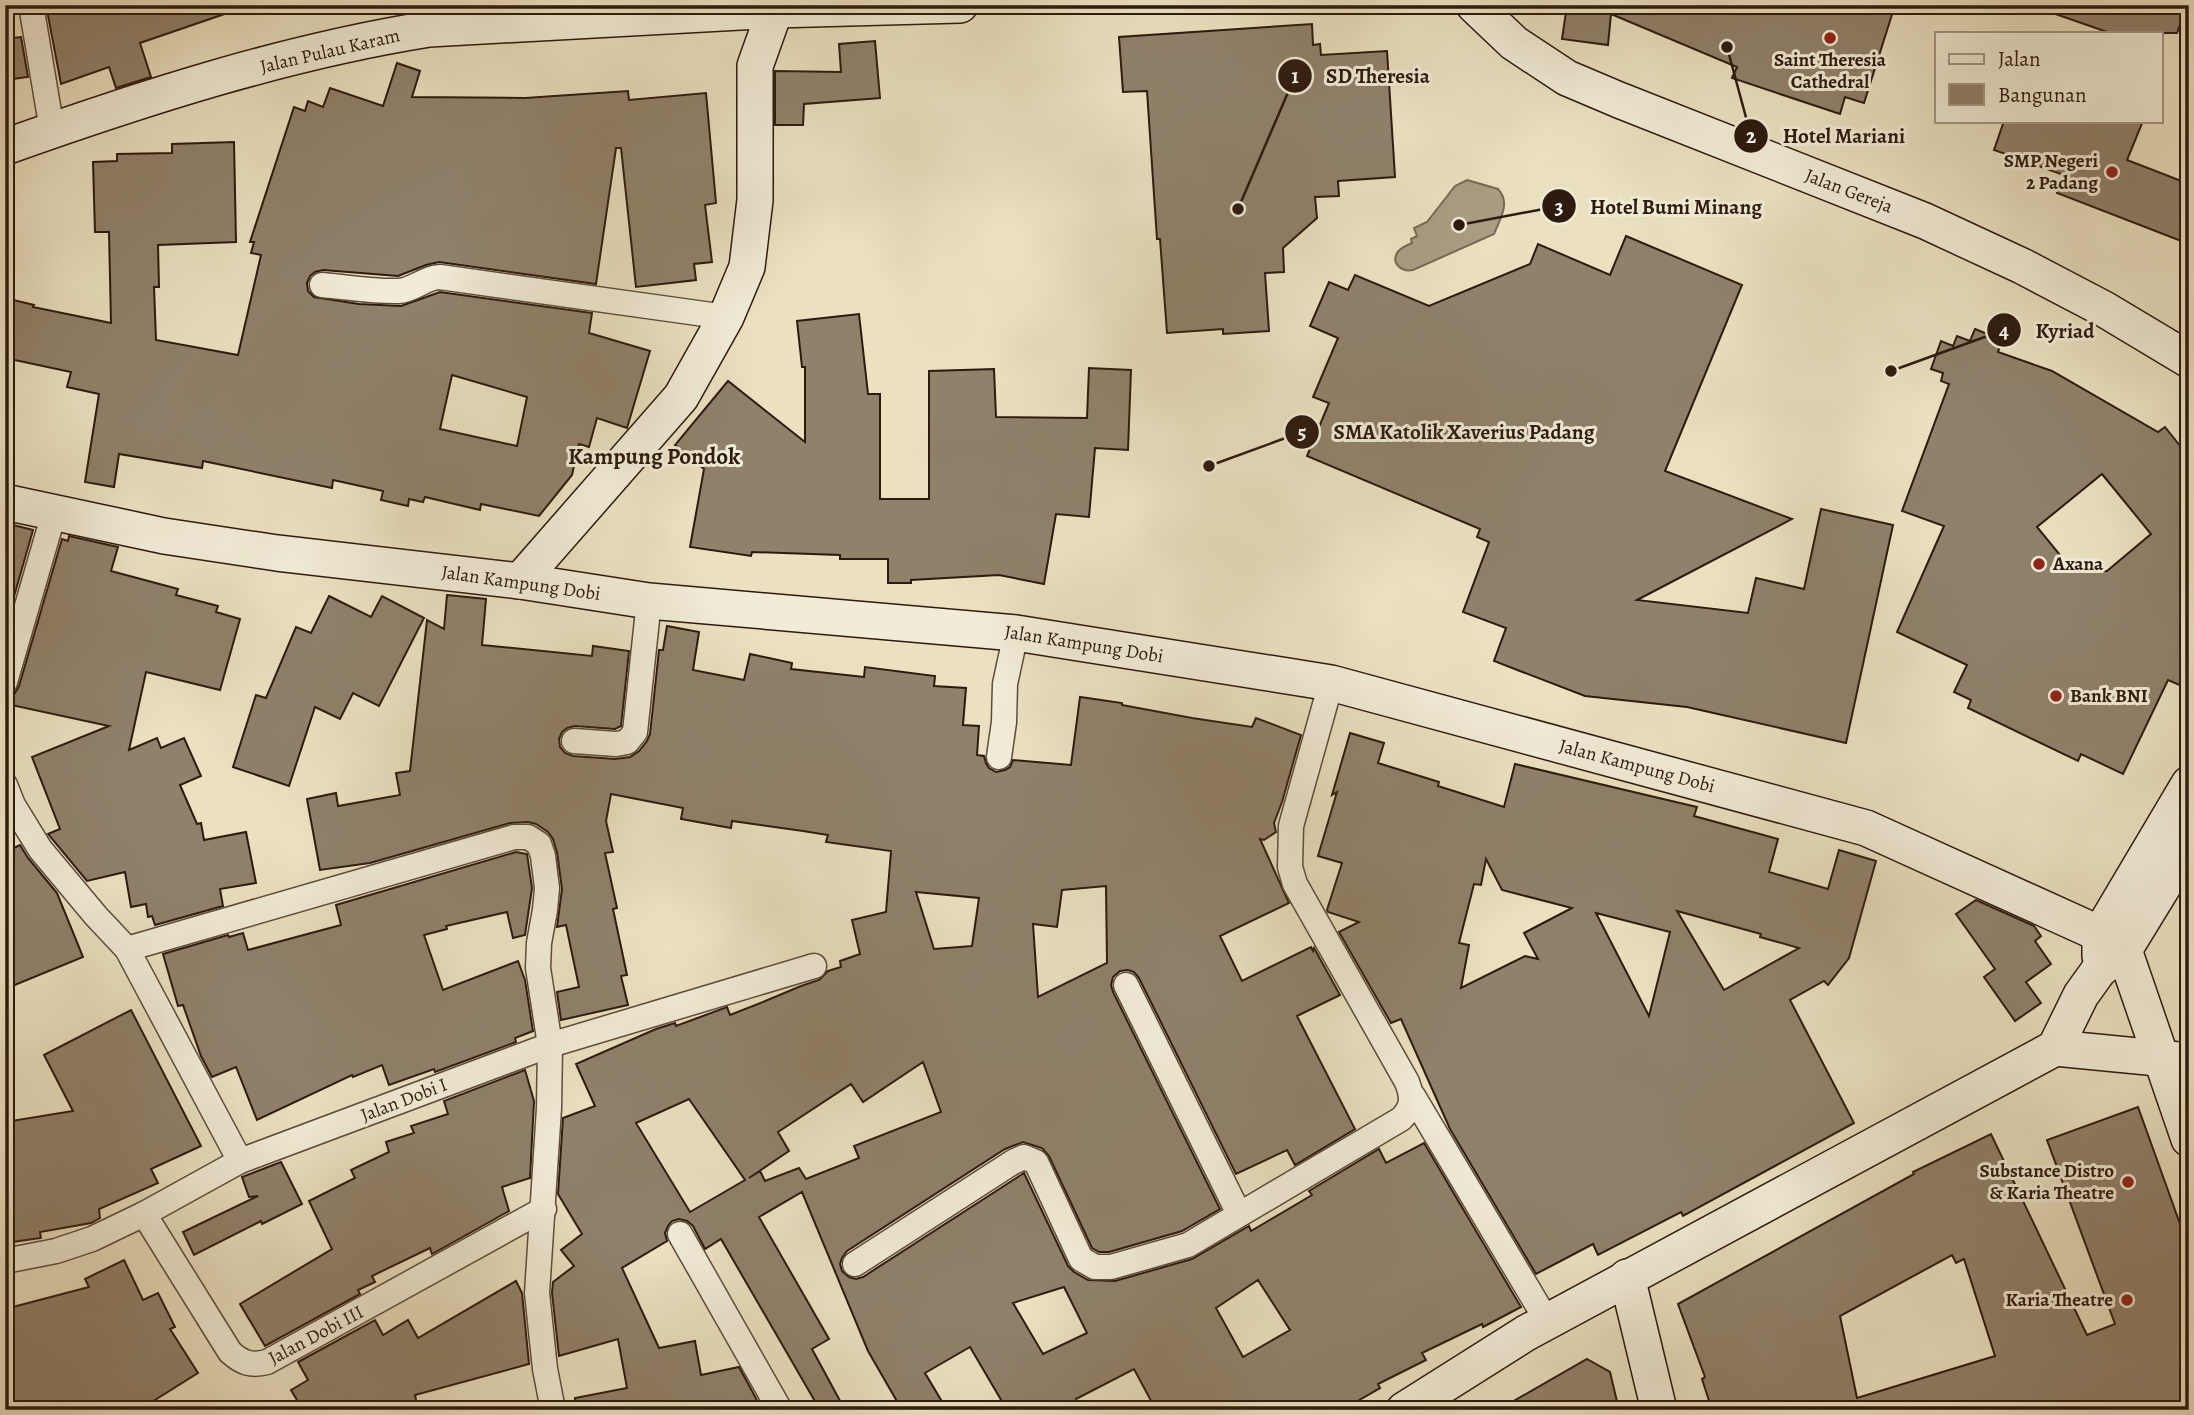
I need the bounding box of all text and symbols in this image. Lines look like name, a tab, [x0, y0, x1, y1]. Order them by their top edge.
street label: Jalan Pulau Karam	[258, 22, 403, 80]
marker: Saint Theresia Cathedral	[1822, 30, 1838, 46]
legend	[1935, 32, 2162, 122]
text: Jalan	[1998, 45, 2040, 73]
place label: Saint Theresia Cathedral	[1774, 47, 1887, 95]
callout: SD Theresia	[1277, 55, 1444, 97]
text: 1	[1291, 62, 1299, 90]
text: SD Theresia	[1326, 62, 1431, 90]
text: Bangunan	[1998, 81, 2087, 109]
callout: Hotel Mariani	[1734, 115, 1919, 157]
text: 2	[1746, 122, 1756, 150]
text: Hotel Mariani	[1783, 122, 1905, 150]
place label: SMP Negeri 2 Padang	[2004, 148, 2098, 196]
street label: Jalan Gereja	[1801, 162, 1897, 220]
marker: SMP Negeri 2 Padang	[2104, 164, 2120, 180]
callout: Hotel Bumi Minang	[1541, 185, 1776, 227]
text: 3	[1554, 193, 1564, 221]
text: Hotel Bumi Minang	[1590, 193, 1762, 221]
callout: Kyriad	[1987, 309, 2109, 351]
text: 4	[1999, 317, 2009, 345]
text: Kyriad	[2036, 317, 2095, 345]
callout: SMA Katolik Xaverius Padang	[1284, 411, 1608, 453]
text: 5	[1298, 418, 1307, 446]
text: SMA Katolik Xaverius Padang	[1334, 418, 1595, 446]
district label: Kampung Pondok	[568, 441, 740, 472]
place label: Axana	[2052, 551, 2104, 577]
marker: Axana	[2031, 556, 2047, 572]
street label: Jalan Kampung Dobi	[440, 559, 602, 607]
street label: Jalan Kampung Dobi	[1003, 619, 1165, 669]
place label: Bank BNI	[2070, 683, 2148, 709]
marker: Bank BNI	[2048, 688, 2064, 704]
street label: Jalan Kampung Dobi	[1556, 733, 1718, 799]
street label: Jalan Dobi I	[357, 1072, 451, 1128]
place label: Substance Distro & Karia Theatre	[1980, 1158, 2114, 1206]
marker: Substance Distro & Karia Theatre	[2120, 1174, 2136, 1190]
place label: Karia Theatre	[2006, 1287, 2113, 1313]
marker: Karia Theatre	[2119, 1292, 2135, 1308]
street label: Jalan Dobi III	[264, 1299, 368, 1371]

